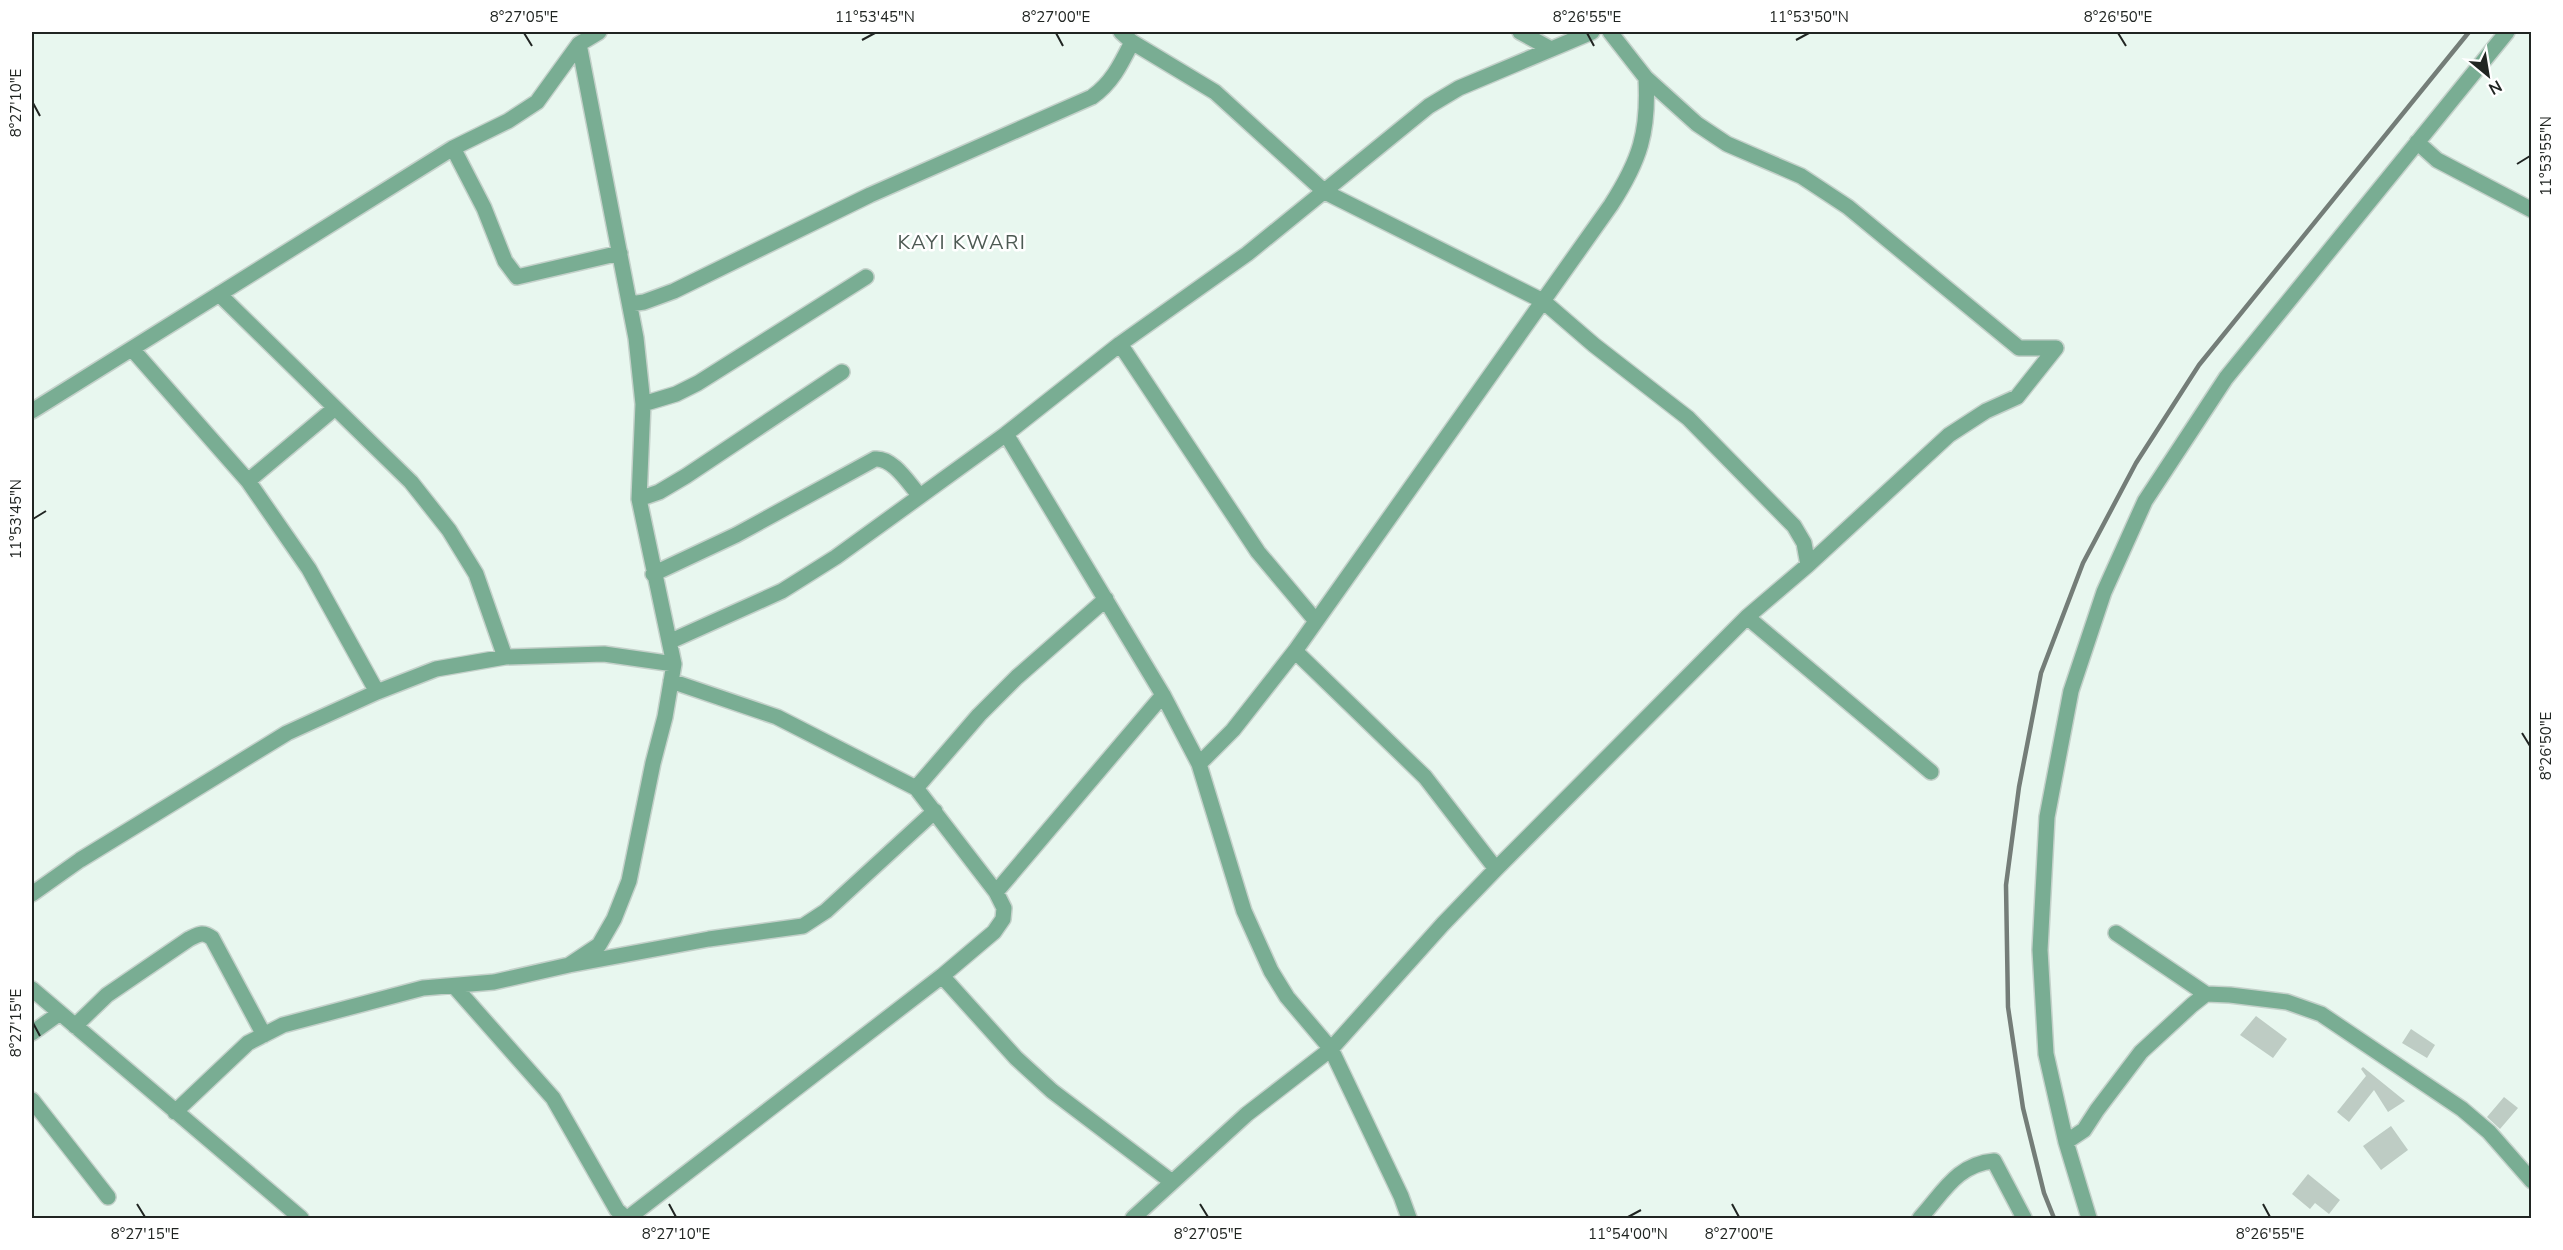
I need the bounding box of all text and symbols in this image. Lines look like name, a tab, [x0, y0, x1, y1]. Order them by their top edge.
text: 8°27'05"E	[490, 7, 558, 27]
text: 11°53'45"N	[835, 7, 915, 27]
text: 8°27'00"E	[1022, 7, 1090, 27]
text: 8°26'55"E	[1553, 7, 1621, 27]
text: 11°53'50"N	[1769, 7, 1849, 27]
text: 8°26'50"E	[2084, 7, 2152, 27]
north arrow	[2458, 45, 2518, 105]
text: 8°27'10"E	[6, 69, 26, 137]
text: N	[2484, 75, 2506, 100]
text: 11°53'55"N	[2536, 116, 2556, 196]
district label: KAYI KWARI	[898, 229, 1026, 256]
text: 11°53'45"N	[6, 479, 26, 559]
text: 8°26'50"E	[2536, 712, 2556, 780]
text: 8°27'15"E	[6, 989, 26, 1057]
text: 8°27'15"E	[111, 1224, 179, 1244]
text: 8°27'10"E	[642, 1224, 710, 1244]
text: 8°27'05"E	[1174, 1224, 1242, 1244]
text: 11°54'00"N	[1588, 1224, 1668, 1244]
text: 8°27'00"E	[1705, 1224, 1773, 1244]
text: 8°26'55"E	[2236, 1224, 2304, 1244]

